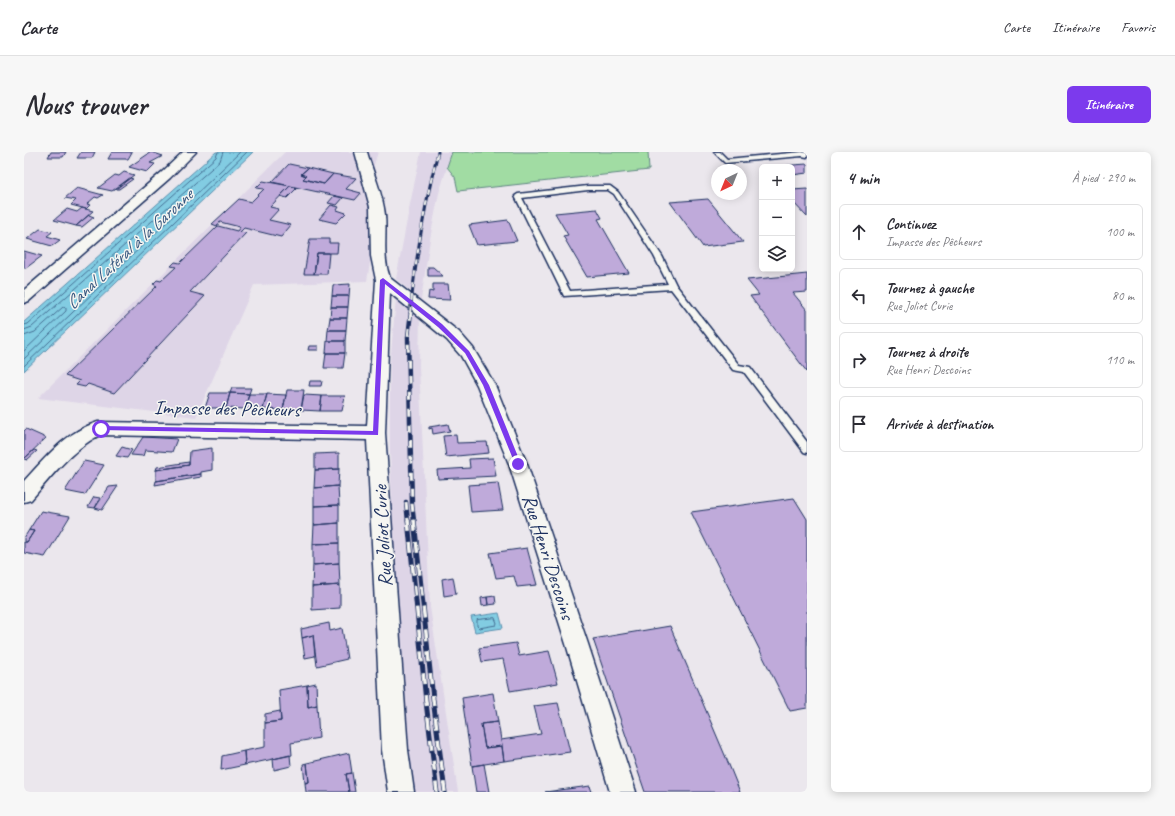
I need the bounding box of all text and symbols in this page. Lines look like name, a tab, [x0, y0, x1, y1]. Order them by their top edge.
text: Carte	[20, 16, 57, 40]
text: Carte	[1003, 19, 1030, 36]
text: Itinéraire	[1052, 19, 1099, 36]
text: Favoris	[1121, 19, 1155, 36]
button: Itinéraire	[1067, 86, 1151, 123]
text: Nous trouver	[24, 87, 147, 122]
north arrow	[711, 164, 747, 200]
map controls	[759, 164, 795, 272]
button: +	[759, 164, 795, 200]
text: 4 min	[847, 168, 880, 189]
text: À pied · 290 m	[1072, 170, 1135, 186]
water label: Canal Latéral à la Garonne	[61, 182, 199, 314]
button: −	[759, 200, 795, 236]
text: Continuez	[886, 215, 936, 234]
icon: ahead	[848, 221, 870, 243]
text: 100 m	[1106, 224, 1134, 240]
text: Impasse des Pêcheurs	[886, 234, 981, 250]
button: layers	[759, 236, 795, 272]
text: Tournez à gauche	[886, 279, 973, 298]
icon: left	[848, 285, 870, 307]
text: 80 m	[1112, 288, 1134, 304]
text: Rue Joliot Curie	[886, 298, 952, 314]
text: Tournez à droite	[886, 343, 968, 362]
icon: right	[848, 349, 870, 371]
text: 110 m	[1106, 352, 1134, 368]
text: Rue Henri Descoins	[886, 362, 971, 378]
street label: Impasse des Pêcheurs	[154, 395, 303, 422]
icon: arrive	[848, 413, 870, 435]
text: Arrivée à destination	[886, 415, 994, 434]
route start	[92, 420, 110, 438]
route end	[509, 455, 527, 473]
street label: Rue Joliot Curie	[367, 483, 398, 588]
street label: Rue Henri Descoins	[517, 491, 581, 625]

